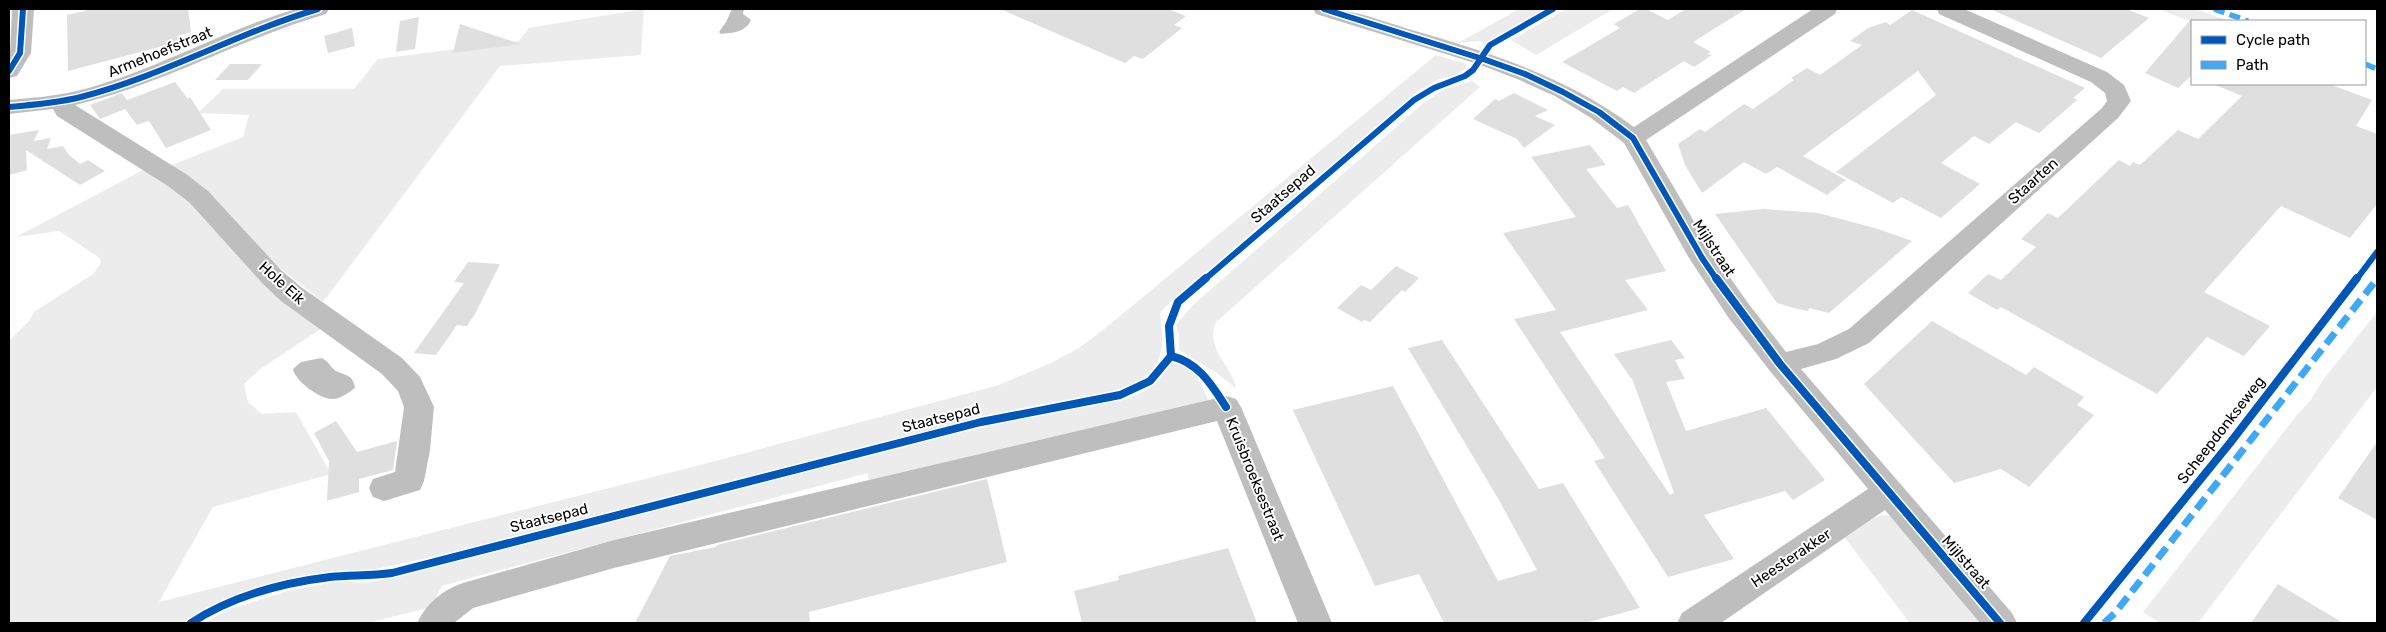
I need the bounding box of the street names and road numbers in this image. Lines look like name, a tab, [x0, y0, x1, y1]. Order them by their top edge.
street label: Armehoefstraat	[105, 23, 215, 81]
street label: Staarten	[2004, 154, 2062, 208]
street label: Staatsepad	[1247, 161, 1319, 227]
street label: Mijlstraat	[1689, 216, 1739, 280]
street label: Hole Eik	[255, 258, 309, 308]
street label: Scheepdonkseweg	[2173, 373, 2269, 487]
street label: Staatsepad	[900, 400, 982, 436]
street label: Kruisbroeksestraat	[1222, 415, 1288, 543]
street label: Staatsepad	[508, 500, 590, 536]
street label: Heesterakker	[1748, 525, 1835, 591]
street label: Mijlstraat	[1938, 532, 1994, 592]

